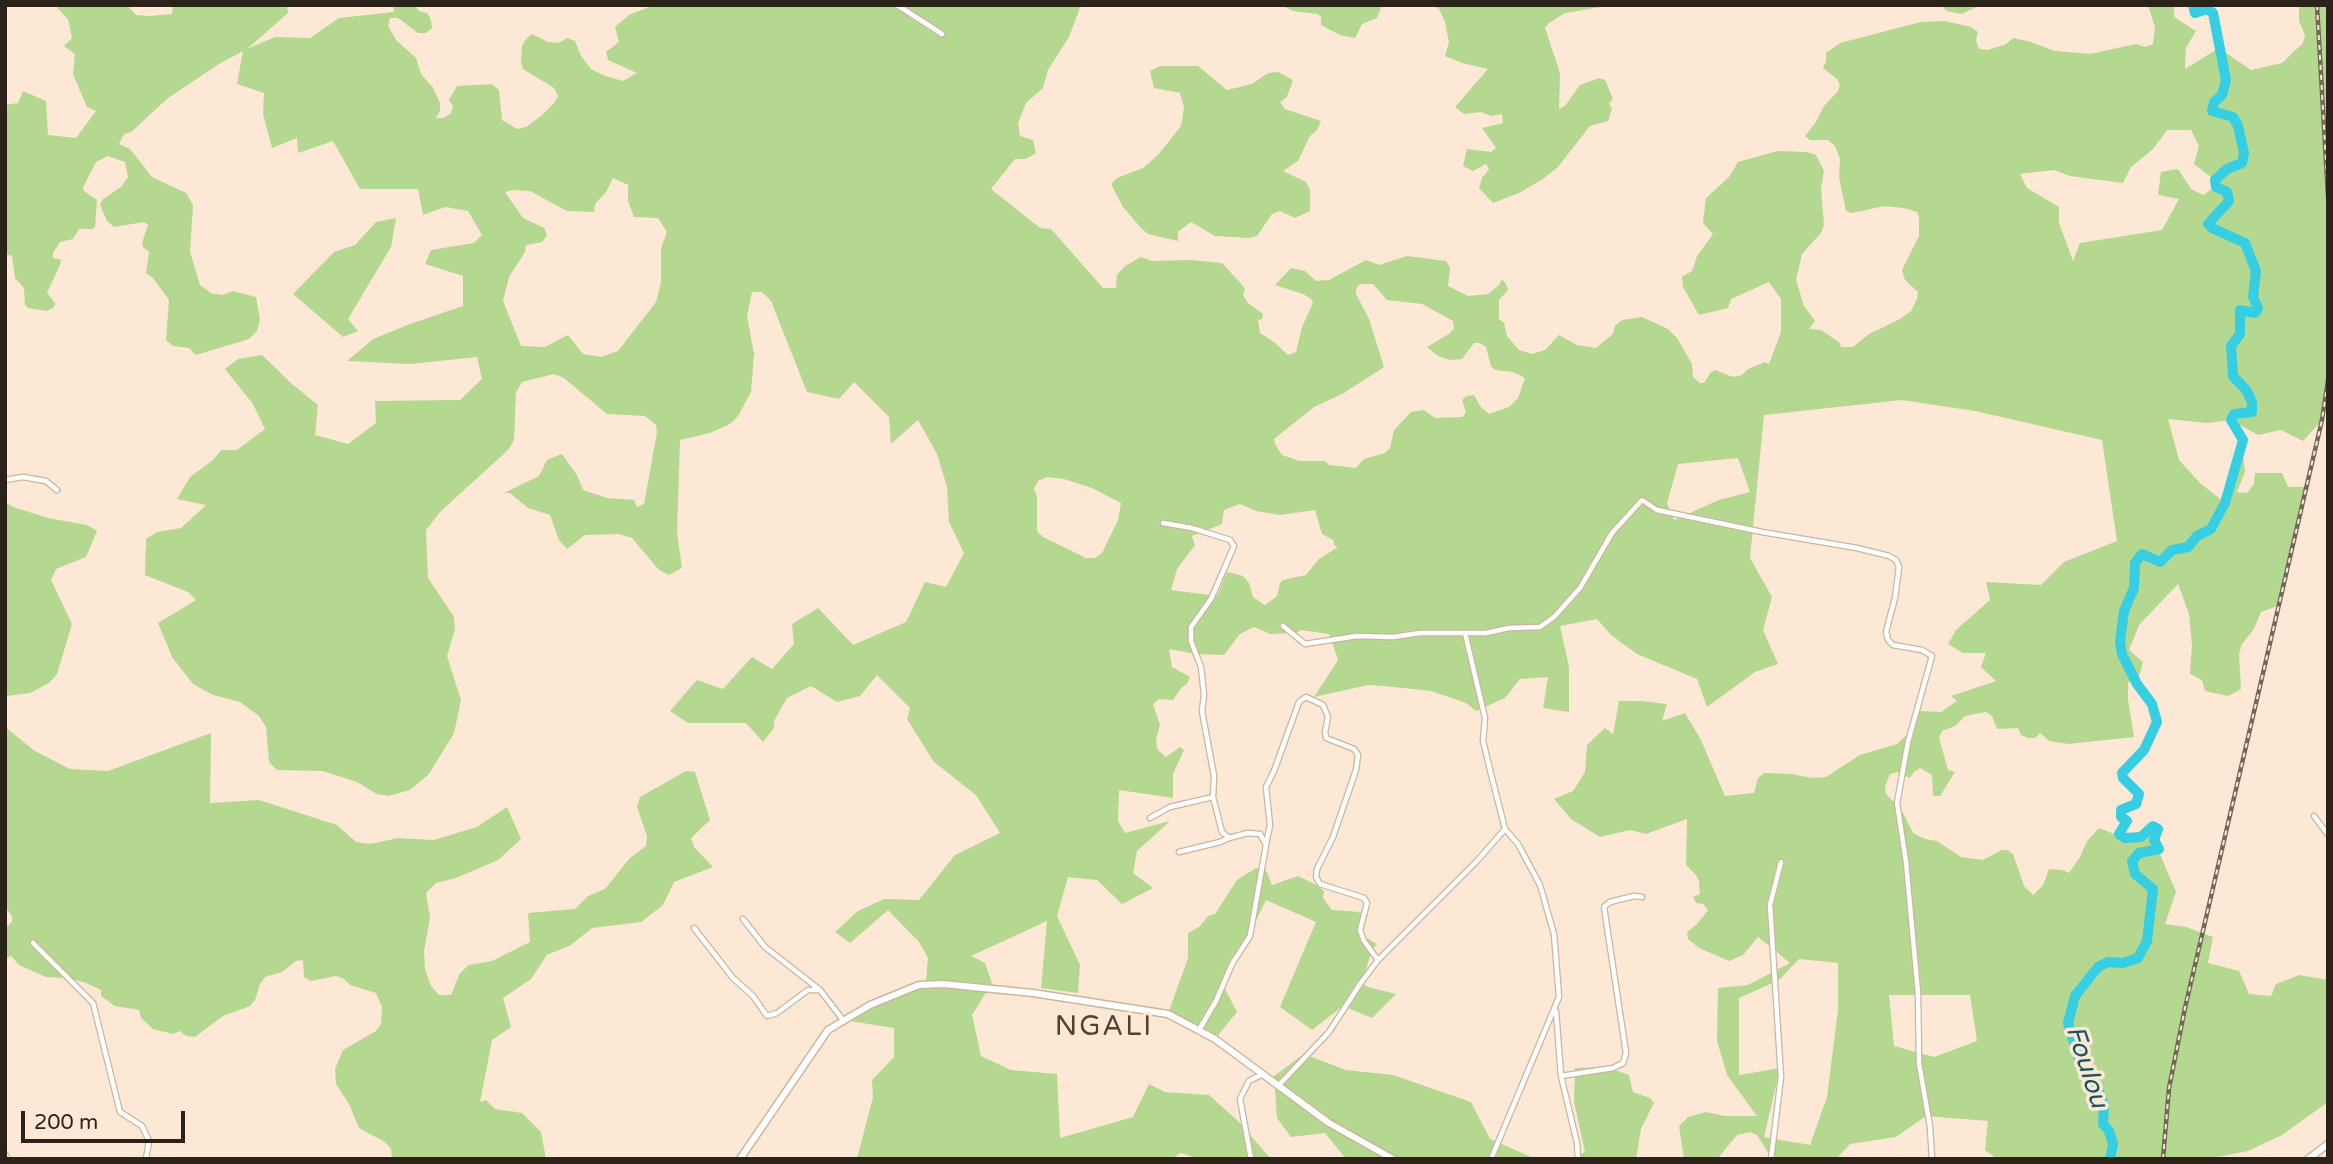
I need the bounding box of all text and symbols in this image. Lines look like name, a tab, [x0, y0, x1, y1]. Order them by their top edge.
district label: NGALI	[1055, 1011, 1153, 1045]
water label: Foulou	[2058, 1022, 2114, 1112]
scale bar	[24, 1098, 189, 1142]
text: 200 m	[34, 1110, 98, 1135]

